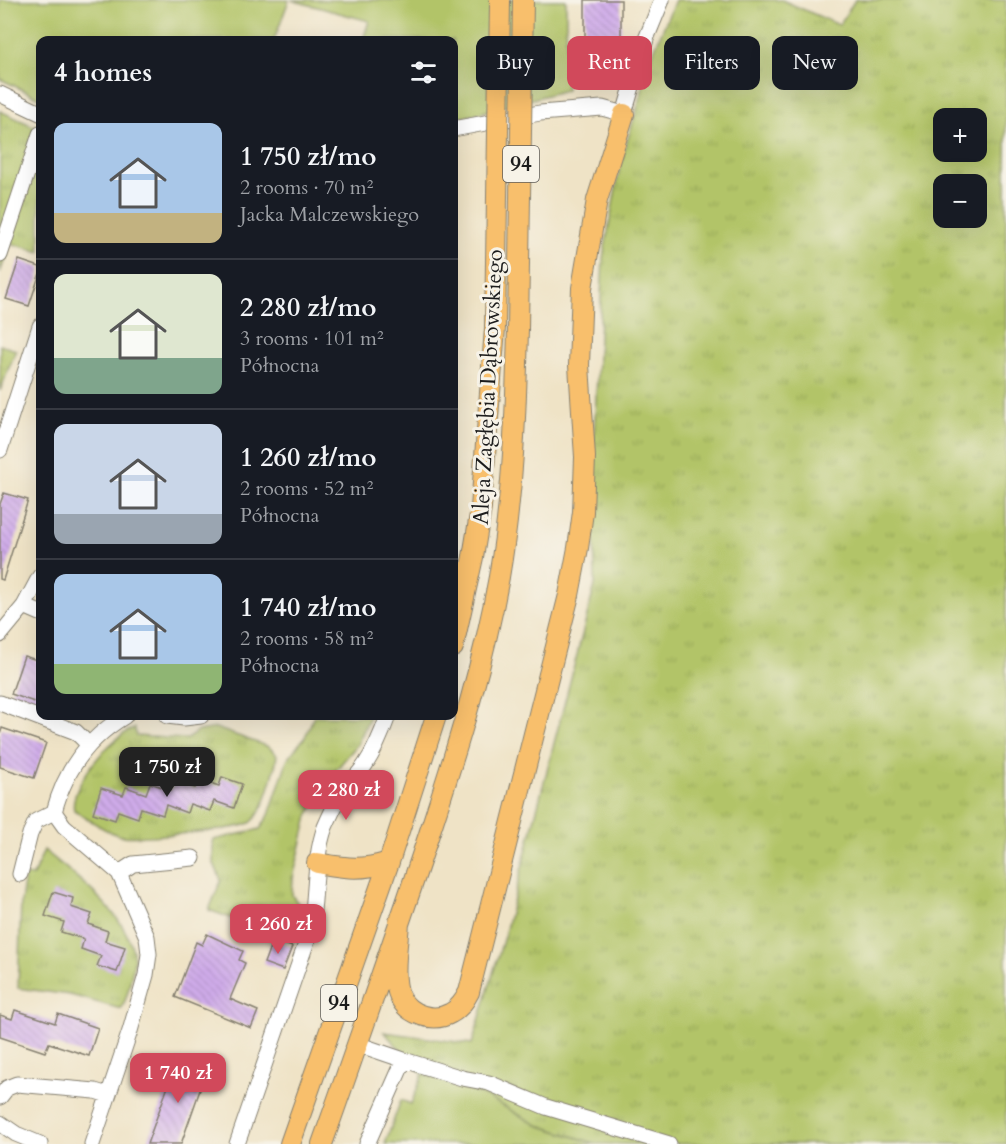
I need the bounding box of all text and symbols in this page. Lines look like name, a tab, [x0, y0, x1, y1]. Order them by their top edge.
chip: Buy	[476, 36, 555, 90]
chip: Rent	[567, 36, 652, 90]
chip: Filters	[664, 36, 760, 90]
chip: New	[772, 36, 858, 90]
text: 4 homes	[54, 55, 152, 90]
icon: filters	[407, 56, 440, 89]
map controls	[933, 108, 987, 228]
button: +	[933, 108, 987, 162]
text: 1 750 zł/mo	[240, 139, 377, 174]
road number: 94	[503, 146, 539, 182]
icon: home	[102, 147, 174, 219]
text: 2 rooms · 70 m²	[240, 174, 373, 201]
button: −	[933, 174, 987, 228]
text: Jacka Malczewskiego	[240, 201, 419, 228]
street label: Aleja Zagłębia Dąbrowskiego	[466, 248, 510, 526]
text: 2 280 zł/mo	[240, 290, 377, 325]
icon: home	[102, 298, 174, 370]
text: 3 rooms · 101 m²	[240, 325, 384, 352]
text: Północna	[240, 352, 320, 379]
text: 1 260 zł/mo	[240, 440, 377, 475]
icon: home	[102, 448, 174, 520]
text: 2 rooms · 52 m²	[240, 475, 373, 502]
text: Północna	[240, 502, 320, 529]
text: 1 740 zł/mo	[240, 590, 377, 625]
icon: home	[102, 598, 174, 670]
text: 2 rooms · 58 m²	[240, 625, 373, 652]
text: Północna	[240, 652, 320, 679]
pin: 1 750 zł	[105, 747, 229, 798]
text: 1 750 zł	[133, 753, 201, 780]
pin: 2 280 zł	[284, 770, 408, 821]
text: 2 280 zł	[312, 776, 380, 803]
pin: 1 260 zł	[216, 904, 340, 955]
text: 1 260 zł	[244, 910, 312, 937]
road number: 94	[321, 985, 357, 1021]
pin: 1 740 zł	[116, 1053, 240, 1104]
text: 1 740 zł	[144, 1059, 212, 1086]

